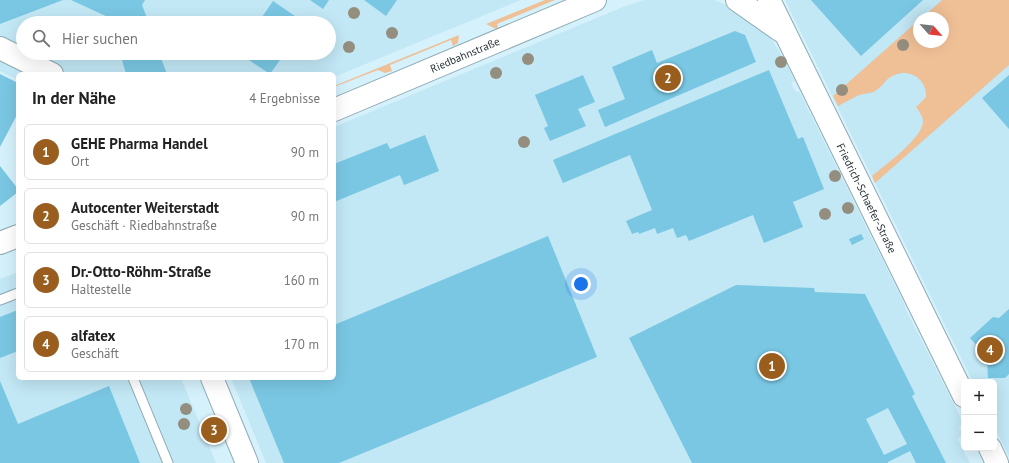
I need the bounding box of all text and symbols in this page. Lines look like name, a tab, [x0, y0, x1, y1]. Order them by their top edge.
north arrow	[913, 12, 949, 48]
search box	[16, 16, 336, 60]
icon: search	[30, 27, 52, 49]
text: Hier suchen	[62, 29, 138, 48]
street label: Riedbahnstraße	[428, 34, 502, 76]
pin: 2	[655, 63, 681, 93]
text: In der Nähe	[32, 87, 116, 109]
text: 4 Ergebnisse	[249, 90, 320, 107]
text: GEHE Pharma Handel	[71, 134, 208, 153]
street label: Friedrich-Schaefer-Straße	[834, 141, 900, 256]
text: 1	[42, 144, 50, 161]
text: 90 m	[291, 144, 319, 161]
text: Ort	[71, 153, 89, 170]
text: Autocenter Weiterstadt	[71, 198, 219, 217]
text: 2	[42, 208, 50, 225]
text: 90 m	[291, 208, 319, 225]
text: Geschäft · Riedbahnstraße	[71, 217, 217, 234]
text: Dr.-Otto-Röhm-Straße	[71, 262, 211, 281]
text: 3	[42, 272, 50, 289]
text: 160 m	[284, 272, 319, 289]
your location	[571, 274, 591, 294]
text: Haltestelle	[71, 281, 131, 298]
text: alfatex	[71, 326, 115, 345]
pin: 4	[977, 335, 1003, 365]
text: 4	[42, 336, 50, 353]
text: 170 m	[284, 336, 319, 353]
text: Geschäft	[71, 345, 119, 362]
pin: 1	[759, 351, 785, 381]
map controls	[961, 379, 997, 451]
button: +	[961, 379, 997, 415]
pin: 3	[201, 415, 227, 445]
button: −	[961, 415, 997, 451]

